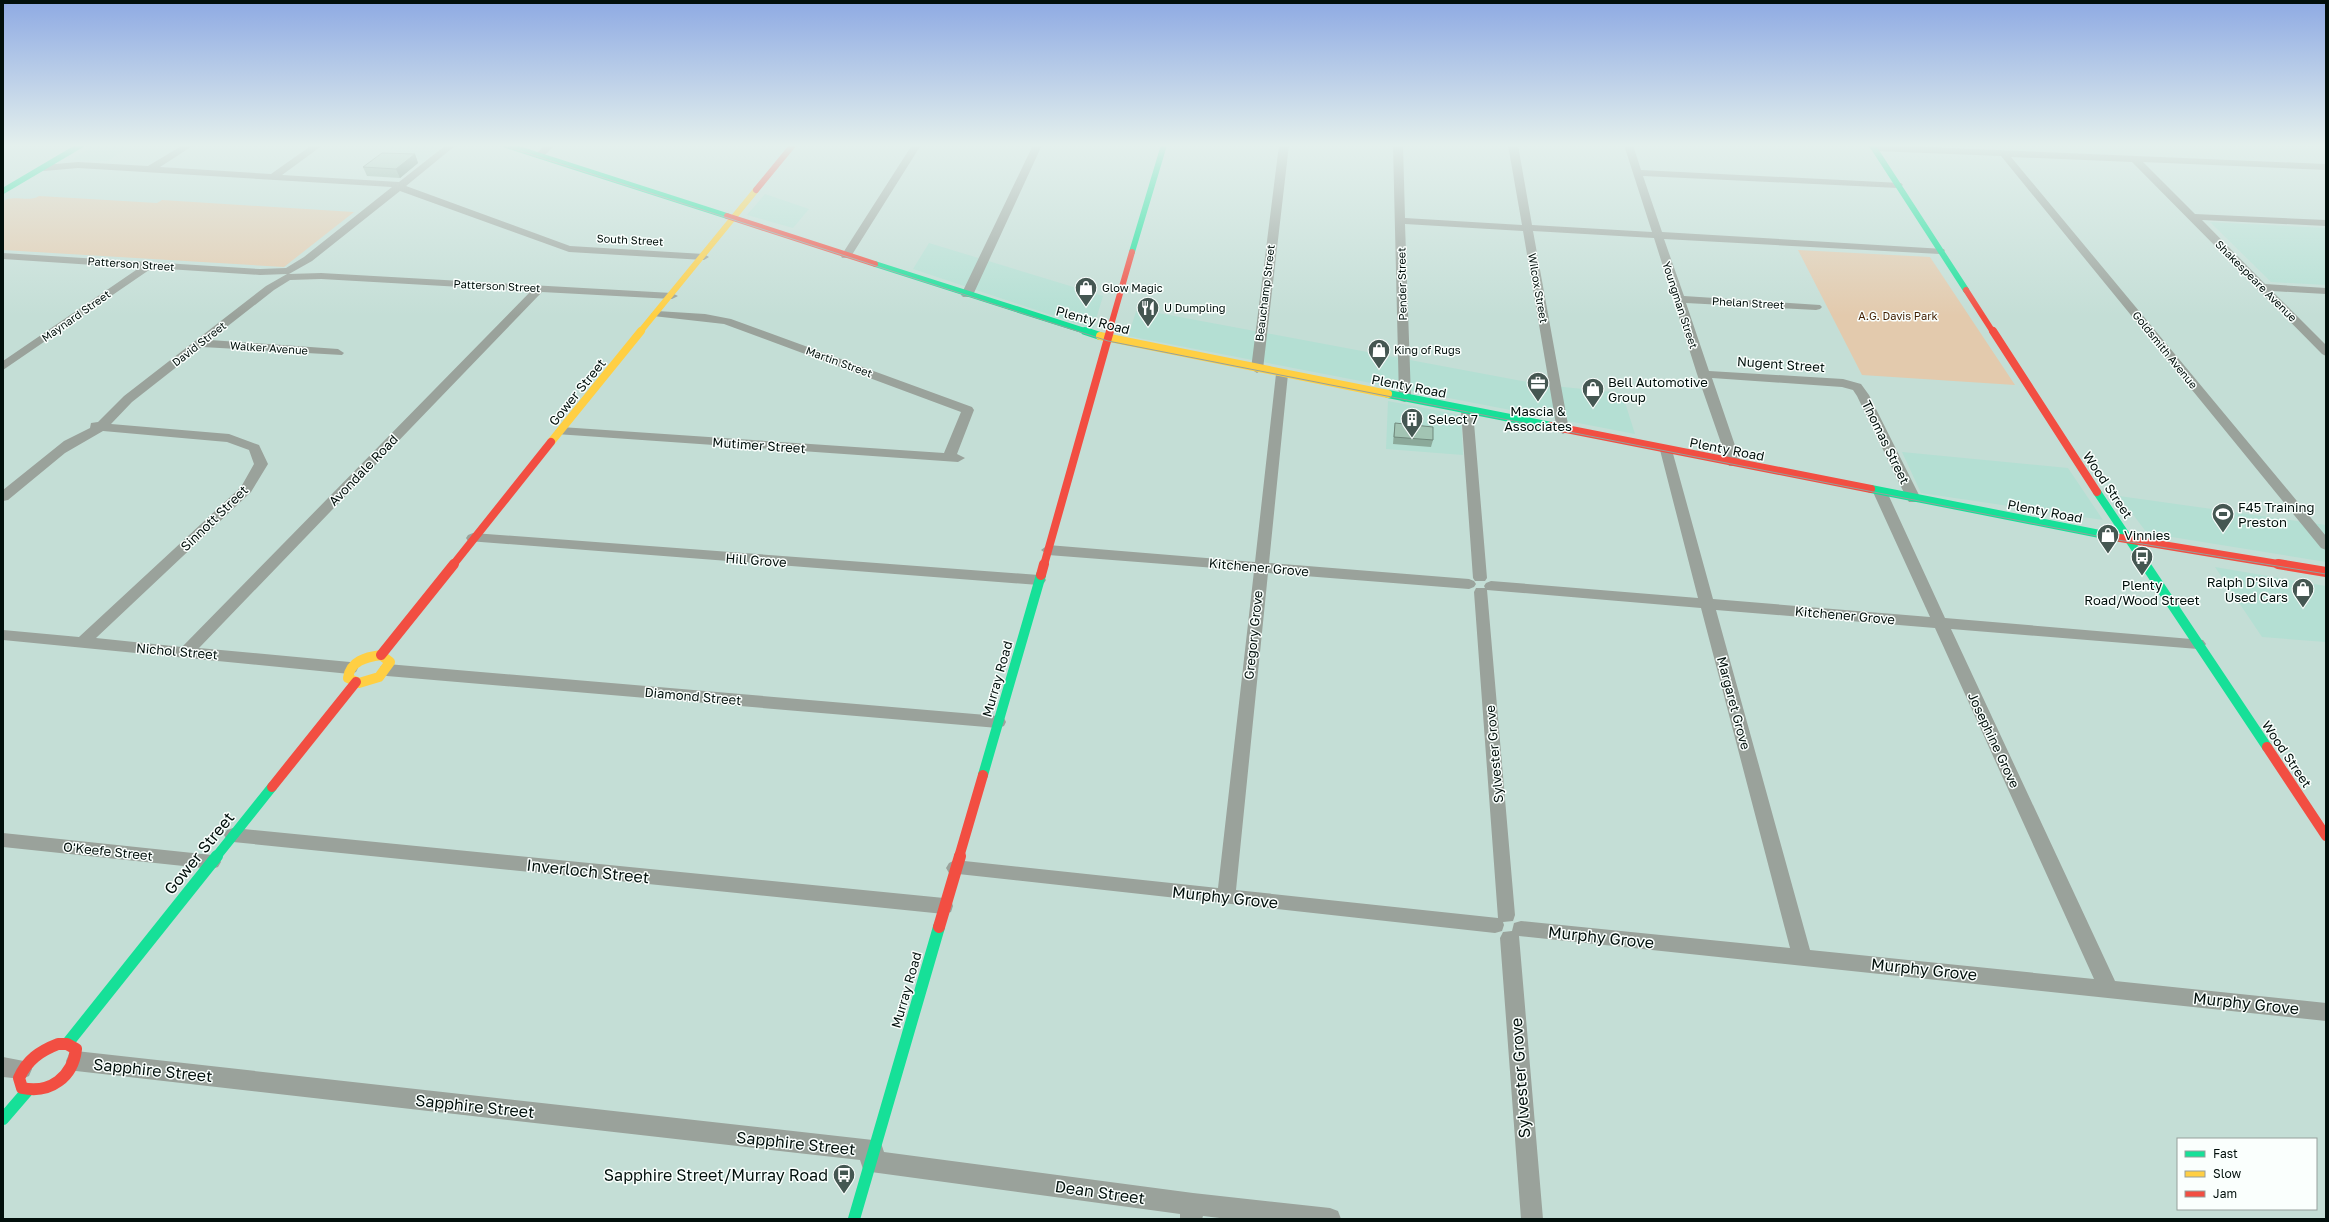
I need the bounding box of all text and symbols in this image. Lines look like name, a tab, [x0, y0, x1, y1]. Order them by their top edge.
street label: South Street	[596, 231, 664, 248]
street label: Shakespeare Avenue	[2213, 237, 2300, 324]
street label: Beauchamp Street	[1252, 244, 1277, 342]
street label: Pender Street	[1394, 247, 1409, 321]
street label: Wilcox Street	[1526, 252, 1551, 324]
street label: Patterson Street	[87, 254, 175, 273]
street label: Youngman Street	[1660, 260, 1701, 350]
shop icon: Glow Magic	[1073, 275, 1099, 308]
street label: Patterson Street	[453, 277, 541, 294]
place label: Glow Magic	[1102, 281, 1163, 294]
street label: Maynard Street	[39, 287, 113, 344]
street label: Phelan Street	[1712, 294, 1784, 311]
restaurant icon: U Dumpling	[1135, 295, 1161, 328]
place label: U Dumpling	[1164, 301, 1226, 314]
street label: Plenty Road	[1054, 302, 1132, 338]
street label: Goldsmith Avenue	[2130, 308, 2201, 391]
park label: A.G. Davis Park	[1858, 309, 1938, 322]
street label: David Street	[169, 319, 228, 369]
shop icon: King of Rugs	[1366, 337, 1392, 370]
street label: Walker Avenue	[230, 338, 308, 357]
place label: King of Rugs	[1394, 343, 1461, 356]
street label: Martin Street	[804, 344, 874, 380]
street label: Nugent Street	[1737, 353, 1825, 375]
street label: Gower Street	[545, 355, 609, 429]
office icon: Mascia & Associates	[1525, 370, 1551, 403]
street label: Plenty Road	[1370, 371, 1448, 401]
place label: Bell Automotive Group	[1608, 374, 1708, 405]
shop icon: Bell Automotive Group	[1580, 376, 1606, 409]
street label: Thomas Street	[1859, 397, 1913, 487]
place label: Mascia & Associates	[1504, 403, 1572, 434]
building icon: Select 7	[1399, 406, 1425, 439]
place label: Select 7	[1428, 411, 1478, 427]
street label: Avondale Road	[325, 431, 401, 509]
street label: Mutimer Street	[712, 434, 806, 456]
street label: Plenty Road	[1688, 434, 1766, 464]
street label: Wood Street	[2080, 448, 2136, 522]
street label: Sinnott Street	[177, 482, 251, 554]
street label: Plenty Road	[2006, 496, 2084, 526]
place label: F45 Training Preston	[2238, 499, 2315, 530]
sports icon: F45 Training Preston	[2210, 501, 2236, 534]
shop icon: Vinnies	[2095, 522, 2121, 555]
place label: Vinnies	[2124, 527, 2170, 543]
bus stop icon: Plenty Road/Wood Street	[2129, 544, 2155, 577]
street label: Hill Grove	[725, 550, 787, 570]
street label: Kitchener Grove	[1208, 555, 1310, 579]
place label: Ralph D'Silva Used Cars	[2207, 574, 2288, 605]
shop icon: Ralph D'Silva Used Cars	[2290, 576, 2316, 609]
place label: Plenty Road/Wood Street	[2084, 577, 2200, 608]
street label: Gregory Grove	[1240, 590, 1266, 680]
street label: Kitchener Grove	[1794, 603, 1896, 627]
street label: Nichol Street	[135, 639, 219, 663]
street label: Murray Road	[978, 639, 1016, 719]
street label: Margaret Grove	[1714, 655, 1754, 751]
street label: Diamond Street	[644, 684, 742, 708]
street label: Josephine Grove	[1965, 690, 2023, 790]
street label: Sylvester Grove	[1482, 704, 1506, 804]
street label: Wood Street	[2259, 717, 2315, 791]
street label: Gower Street	[160, 808, 238, 898]
street label: O'Keefe Street	[62, 838, 154, 864]
street label: Inverloch Street	[526, 855, 650, 887]
street label: Murphy Grove	[1171, 881, 1279, 913]
street label: Murphy Grove	[1547, 921, 1655, 953]
street label: Murray Road	[887, 950, 925, 1030]
street label: Murphy Grove	[1870, 953, 1978, 985]
street label: Murphy Grove	[2192, 987, 2300, 1019]
street label: Sylvester Grove	[1506, 1017, 1534, 1139]
street label: Sapphire Street	[92, 1054, 214, 1086]
street label: Sapphire Street	[414, 1090, 536, 1122]
street label: Sapphire Street	[735, 1127, 857, 1159]
legend	[2177, 1138, 2317, 1210]
text: Fast	[2213, 1146, 2238, 1161]
bus stop icon: Sapphire Street/Murray Road	[831, 1162, 857, 1195]
place label: Sapphire Street/Murray Road	[604, 1165, 828, 1185]
text: Slow	[2213, 1166, 2241, 1181]
street label: Dean Street	[1054, 1176, 1146, 1208]
text: Jam	[2213, 1186, 2237, 1201]

